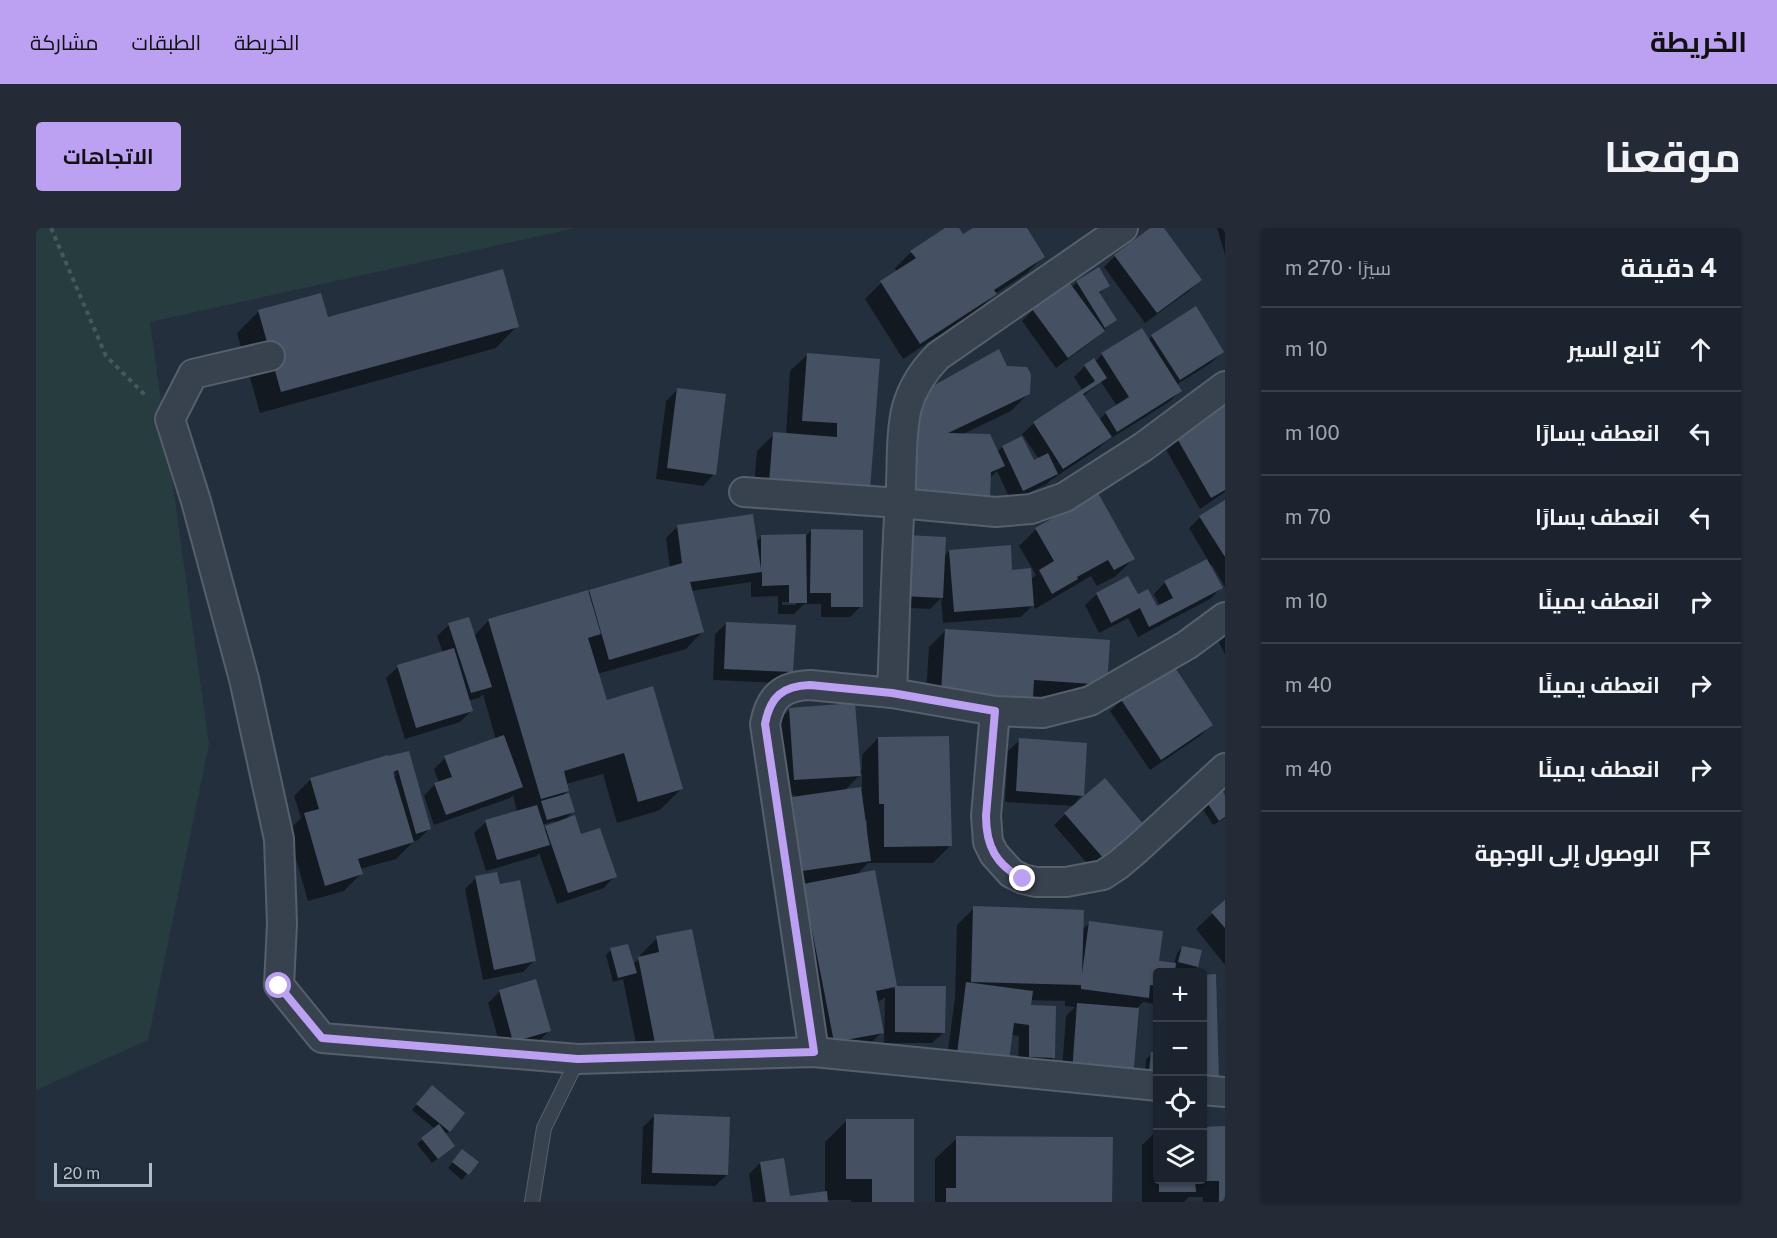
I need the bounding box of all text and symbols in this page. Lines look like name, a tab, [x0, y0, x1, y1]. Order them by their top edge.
text: الخريطة	[1650, 25, 1747, 58]
text: مشاركة	[30, 30, 99, 55]
text: الطبقات	[132, 30, 201, 55]
text: الخريطة	[234, 30, 300, 55]
button: الاتجاهات	[36, 122, 181, 191]
text: موقعنا	[1604, 132, 1741, 181]
text: 4 دقيقة	[1621, 252, 1717, 283]
text: سيرًا · 270 m	[1285, 256, 1391, 280]
icon: ahead	[1684, 333, 1717, 366]
text: تابع السير	[1568, 336, 1660, 362]
text: 10 m	[1285, 337, 1328, 361]
icon: left	[1684, 417, 1717, 450]
text: انعطف يسارًا	[1535, 420, 1660, 446]
text: 100 m	[1285, 421, 1340, 445]
icon: left	[1684, 501, 1717, 534]
text: انعطف يسارًا	[1535, 504, 1660, 530]
text: 70 m	[1285, 505, 1331, 529]
icon: right	[1684, 585, 1717, 618]
text: انعطف يمينًا	[1538, 588, 1660, 614]
text: 10 m	[1285, 589, 1328, 613]
icon: right	[1684, 669, 1717, 702]
text: انعطف يمينًا	[1538, 672, 1660, 698]
text: 40 m	[1285, 673, 1332, 697]
icon: right	[1684, 753, 1717, 786]
text: انعطف يمينًا	[1538, 756, 1660, 782]
text: 40 m	[1285, 757, 1332, 781]
icon: arrive	[1684, 837, 1717, 870]
text: الوصول إلى الوجهة	[1475, 840, 1660, 866]
route end	[1009, 865, 1035, 891]
map controls	[1153, 968, 1207, 1184]
button: +	[1153, 968, 1207, 1022]
route start	[265, 972, 291, 998]
button: −	[1153, 1022, 1207, 1076]
button: locate	[1153, 1076, 1207, 1130]
button: layers	[1153, 1130, 1207, 1184]
scale bar	[54, 1160, 152, 1188]
text: 20 m	[63, 1164, 100, 1183]

